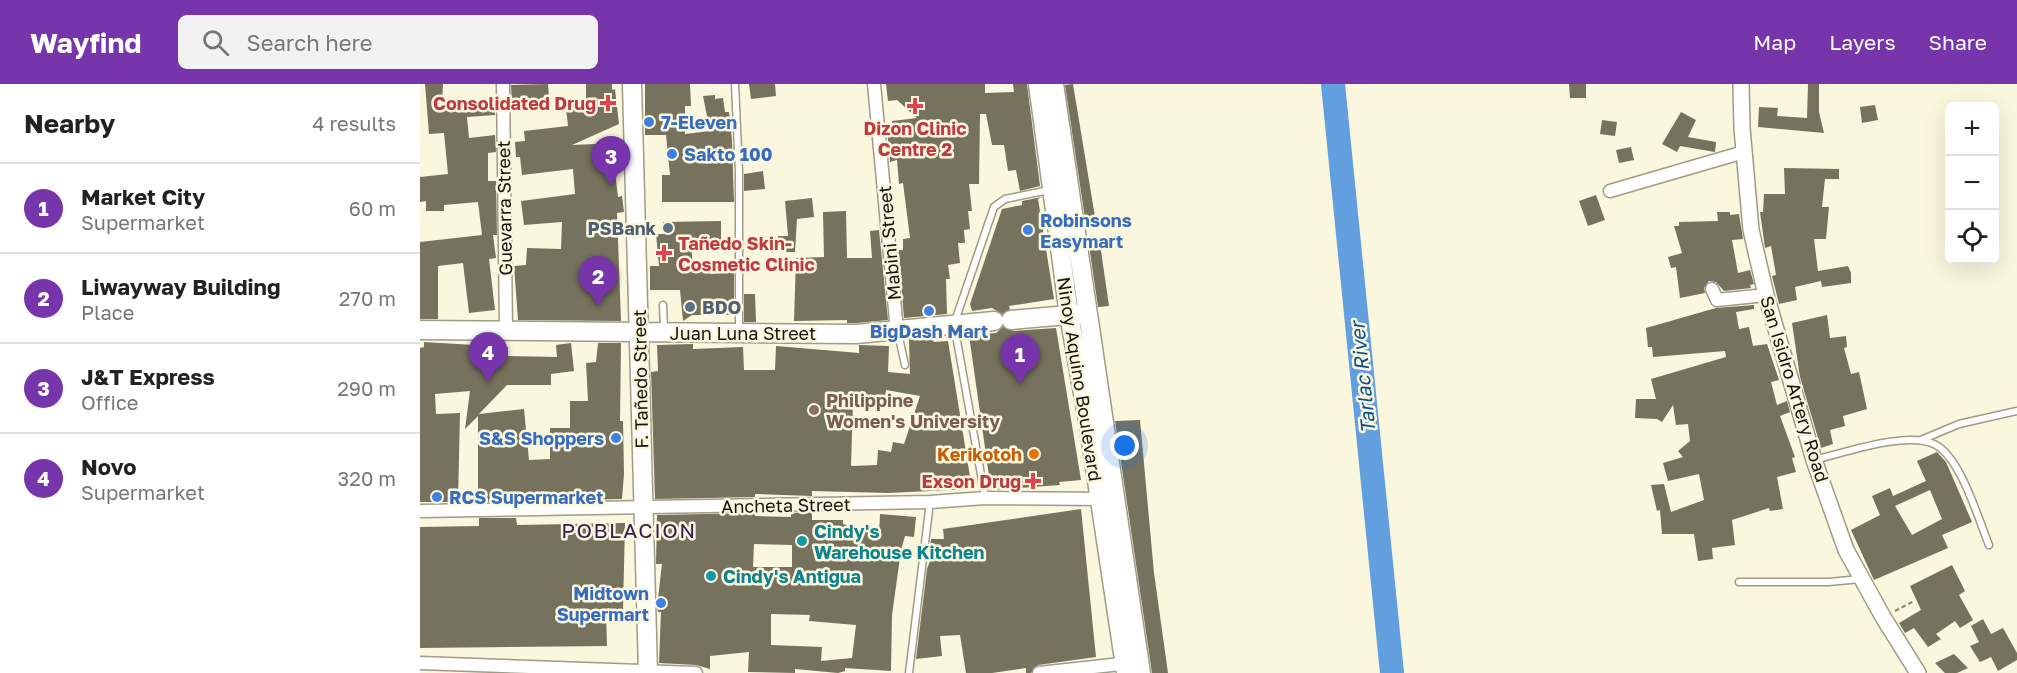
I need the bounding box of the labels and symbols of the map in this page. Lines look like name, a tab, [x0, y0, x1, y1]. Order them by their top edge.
place label: Consolidated Drug	[433, 92, 596, 114]
marker: Consolidated Drug	[601, 96, 615, 110]
marker: Dizon Clinic Centre 2	[906, 97, 924, 115]
place label: 7-Eleven	[661, 111, 737, 133]
marker: 7-Eleven	[642, 115, 656, 129]
place label: Dizon Clinic Centre 2	[863, 117, 967, 160]
pin: 3	[592, 136, 630, 186]
street label: Guevarra Street	[492, 140, 516, 276]
place label: Sakto 100	[684, 143, 772, 165]
marker: Sakto 100	[665, 147, 679, 161]
street label: Mabini Street	[873, 185, 905, 301]
place label: Robinsons Easymart	[1040, 209, 1132, 252]
place label: PSBank	[588, 217, 657, 239]
marker: PSBank	[661, 221, 675, 235]
marker: Robinsons Easymart	[1021, 223, 1035, 237]
place label: Tañedo Skin- Cosmetic Clinic	[678, 232, 815, 275]
marker: Tañedo Skin- Cosmetic Clinic	[655, 244, 673, 262]
pin: 2	[578, 256, 618, 306]
street label: Ninoy Aquino Boulevard	[1053, 275, 1107, 483]
street label: San Isidro Artery Road	[1756, 293, 1834, 485]
place label: BDO	[702, 296, 742, 318]
marker: BDO	[683, 300, 697, 314]
marker: BigDash Mart	[922, 304, 936, 318]
street label: F. Tañedo Street	[628, 309, 652, 449]
water label: Tarlac River	[1344, 318, 1380, 435]
place label: BigDash Mart	[870, 320, 988, 342]
street label: Juan Luna Street	[670, 322, 816, 344]
pin: 4	[468, 332, 508, 382]
pin: 1	[1000, 334, 1040, 384]
place label: Philippine Women's University	[826, 389, 1000, 432]
marker: Philippine Women's University	[807, 403, 821, 417]
place label: S&S Shoppers	[479, 427, 604, 449]
marker: S&S Shoppers	[609, 431, 623, 445]
your location	[1110, 431, 1139, 460]
place label: Kerikotoh	[937, 443, 1022, 465]
marker: Kerikotoh	[1027, 447, 1041, 461]
place label: Exson Drug	[921, 470, 1021, 492]
marker: Exson Drug	[1026, 474, 1040, 488]
place label: RCS Supermarket	[449, 486, 603, 508]
marker: RCS Supermarket	[430, 490, 444, 504]
street label: Ancheta Street	[721, 493, 851, 517]
district label: POBLACION	[561, 517, 697, 543]
place label: Cindy's Warehouse Kitchen	[814, 520, 985, 563]
marker: Cindy's Warehouse Kitchen	[795, 534, 809, 548]
place label: Cindy's Antigua	[723, 565, 861, 587]
marker: Cindy's Antigua	[704, 569, 718, 583]
place label: Midtown Supermart	[557, 582, 649, 625]
marker: Midtown Supermart	[654, 596, 668, 610]

